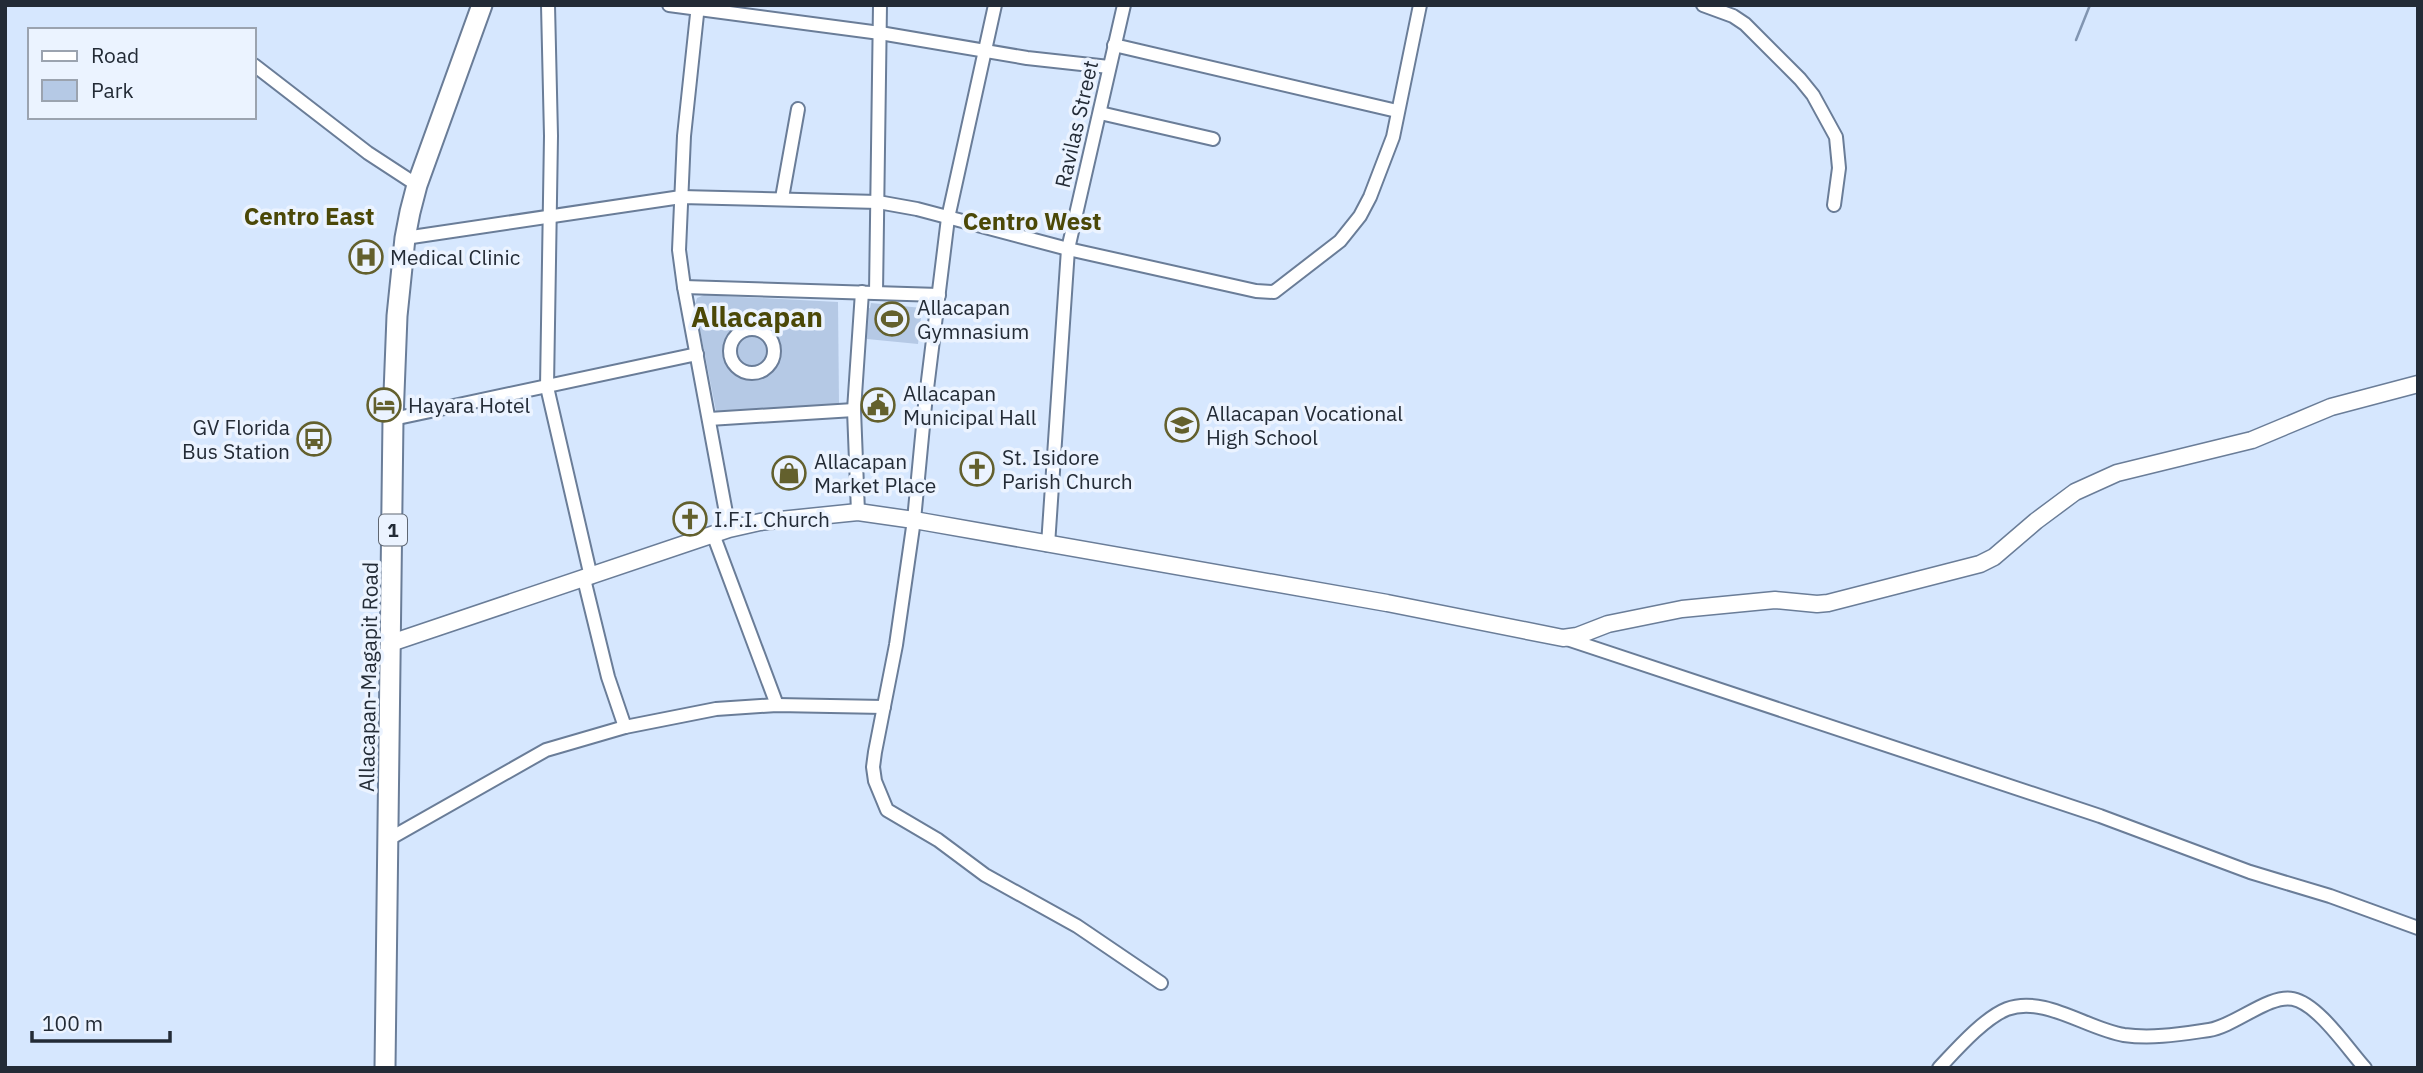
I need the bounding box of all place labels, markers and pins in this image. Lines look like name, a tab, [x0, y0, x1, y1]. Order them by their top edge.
hospital icon: Medical Clinic	[347, 238, 385, 276]
place label: Medical Clinic	[390, 243, 520, 271]
place label: Allacapan Gymnasium	[917, 293, 1029, 345]
sports icon: Allacapan Gymnasium	[873, 300, 911, 338]
place label: Allacapan Municipal Hall	[903, 379, 1037, 431]
hotel icon: Hayara Hotel	[365, 386, 403, 424]
public building icon: Allacapan Municipal Hall	[859, 386, 897, 424]
place label: Hayara Hotel	[408, 391, 531, 419]
place label: Allacapan Vocational High School	[1206, 399, 1403, 451]
school or university icon: Allacapan Vocational High School	[1163, 406, 1201, 444]
place label: GV Florida Bus Station	[182, 413, 290, 465]
bus stop icon: GV Florida Bus Station	[295, 420, 333, 458]
place label: St. Isidore Parish Church	[1002, 443, 1133, 495]
place label: Allacapan Market Place	[814, 447, 936, 499]
church icon: St. Isidore Parish Church	[958, 450, 996, 488]
shop icon: Allacapan Market Place	[770, 454, 808, 492]
church icon: I.F.I. Church	[671, 500, 709, 538]
place label: I.F.I. Church	[714, 505, 830, 533]

